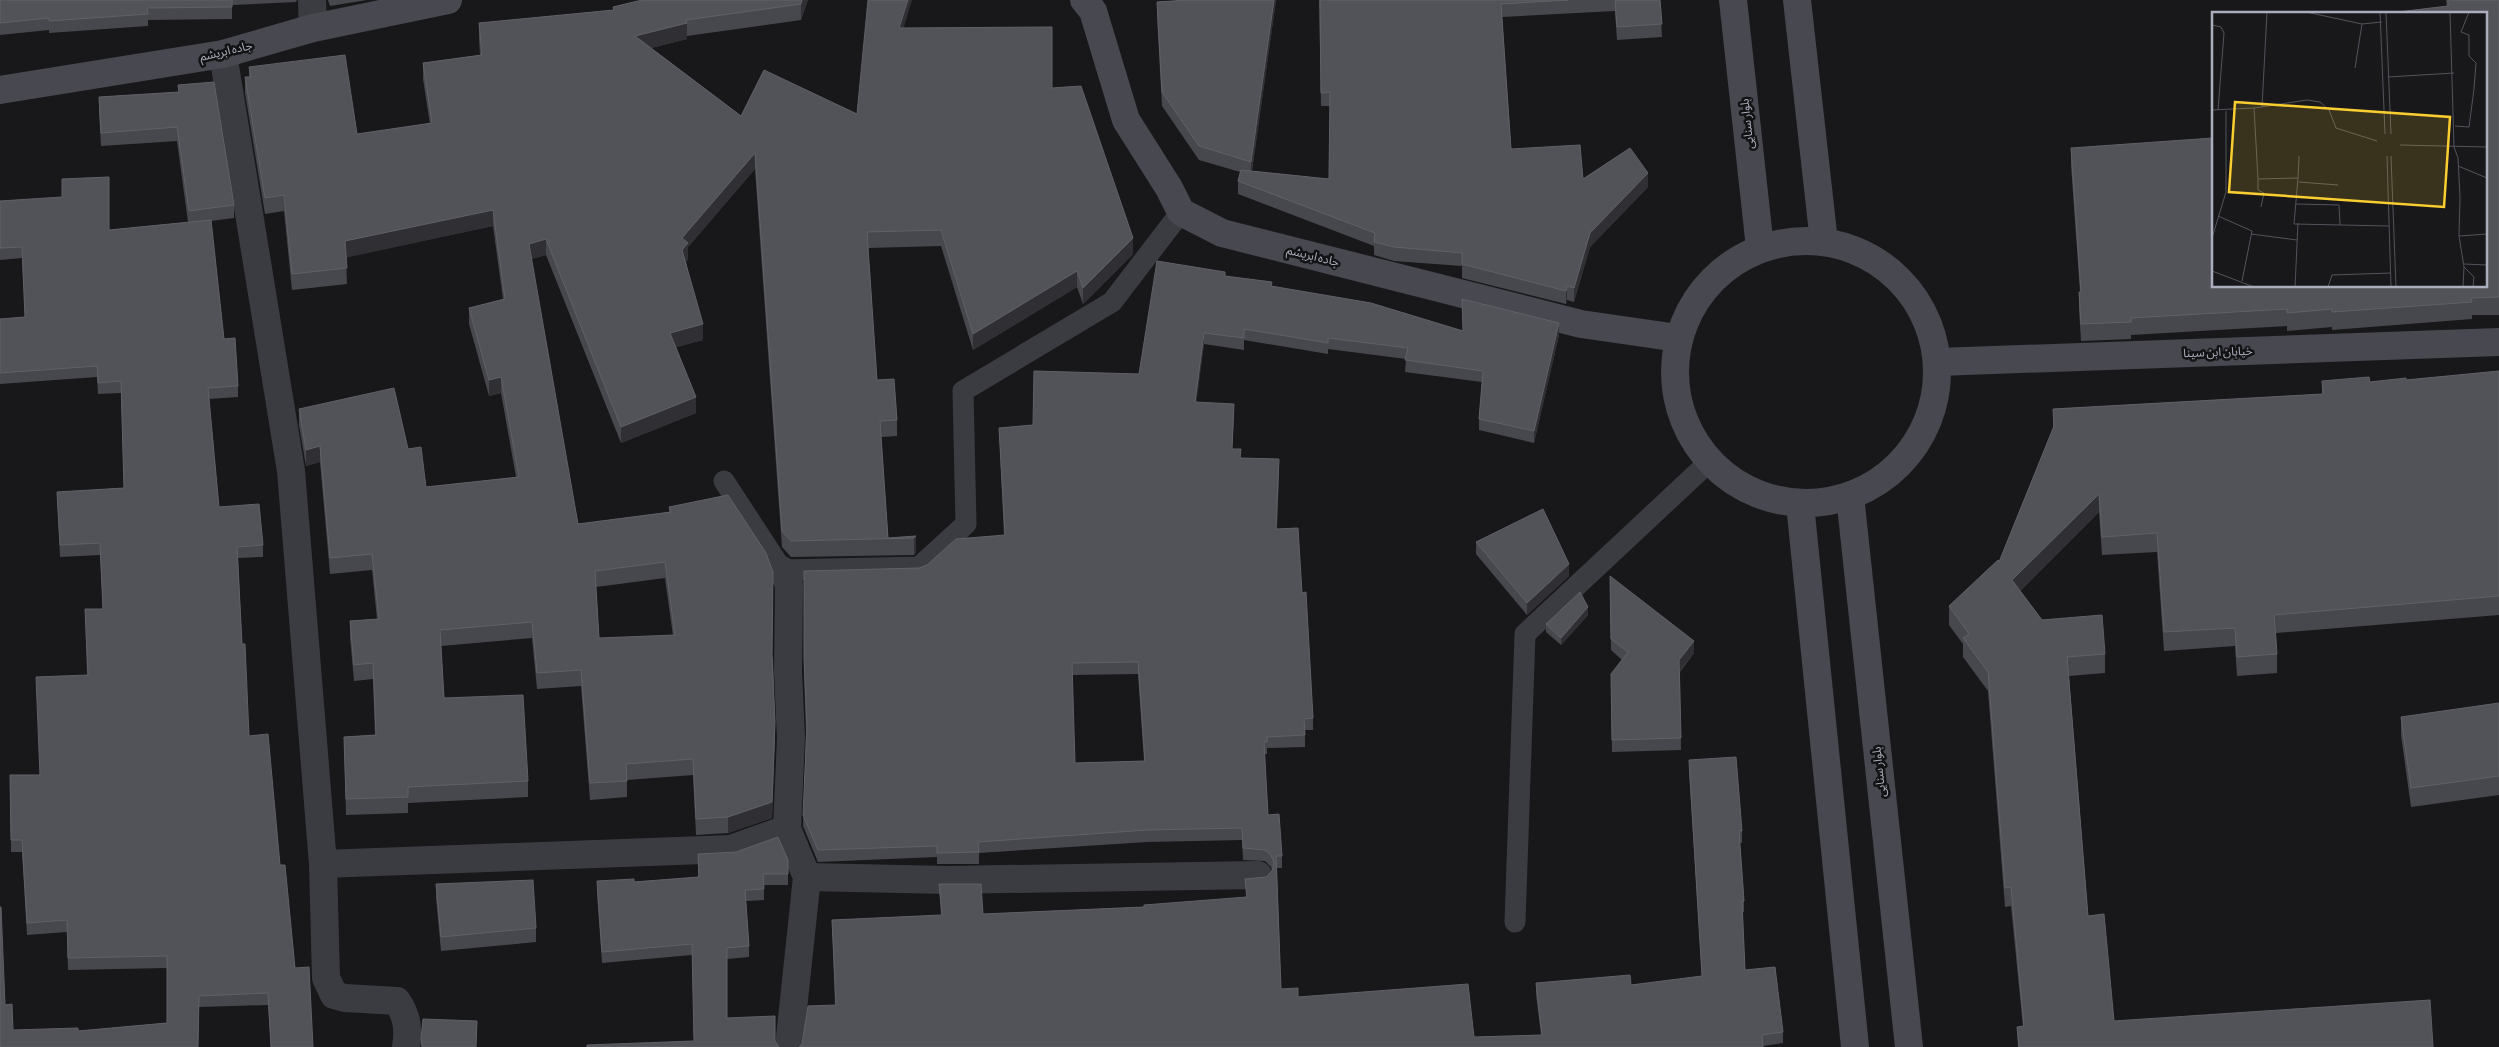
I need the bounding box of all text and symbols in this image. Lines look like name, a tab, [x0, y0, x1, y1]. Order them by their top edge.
inset map	[2212, 12, 2486, 288]
street label: جاده ابریشم	[198, 38, 254, 66]
street label: بلوار سنایی	[1737, 98, 1757, 150]
street label: جاده ابریشم	[1285, 243, 1341, 271]
street label: خیابان ابن سینا	[2183, 344, 2253, 360]
street label: بلوار سنایی	[1869, 746, 1889, 798]

